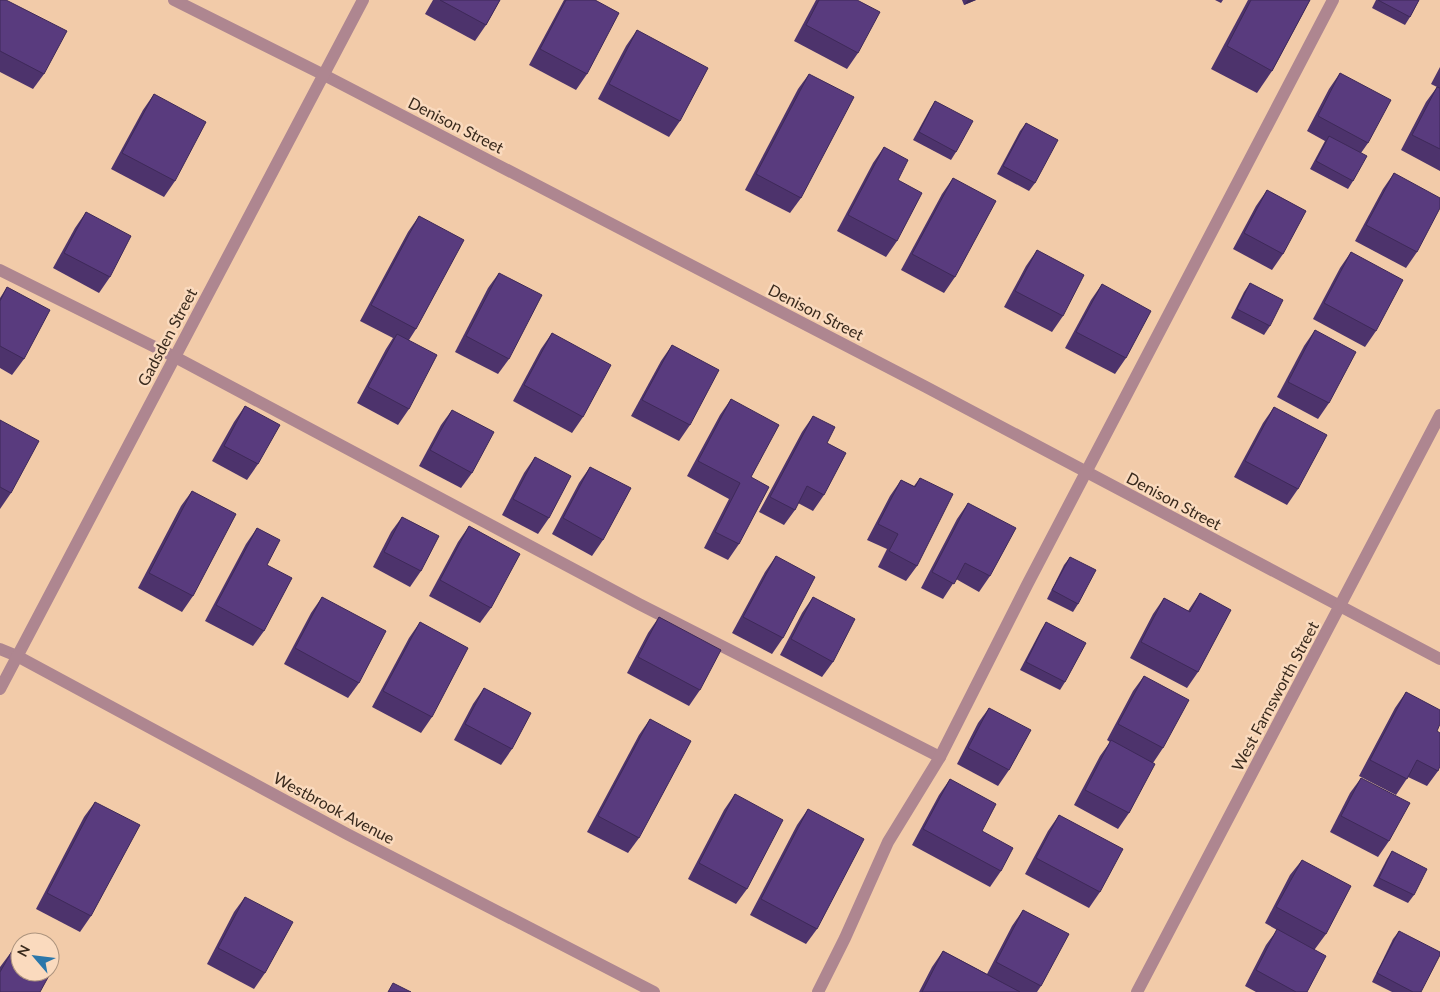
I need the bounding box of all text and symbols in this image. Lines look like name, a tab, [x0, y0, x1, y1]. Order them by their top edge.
street label: Denison Street	[405, 92, 507, 157]
street label: Denison Street	[765, 279, 867, 344]
street label: Gadsden Street	[133, 284, 200, 389]
street label: Denison Street	[1124, 468, 1225, 534]
street label: West Farnsworth Street	[1227, 617, 1322, 774]
street label: Westbrook Avenue	[271, 768, 398, 847]
north arrow	[10, 932, 60, 982]
text: N	[13, 942, 33, 959]

